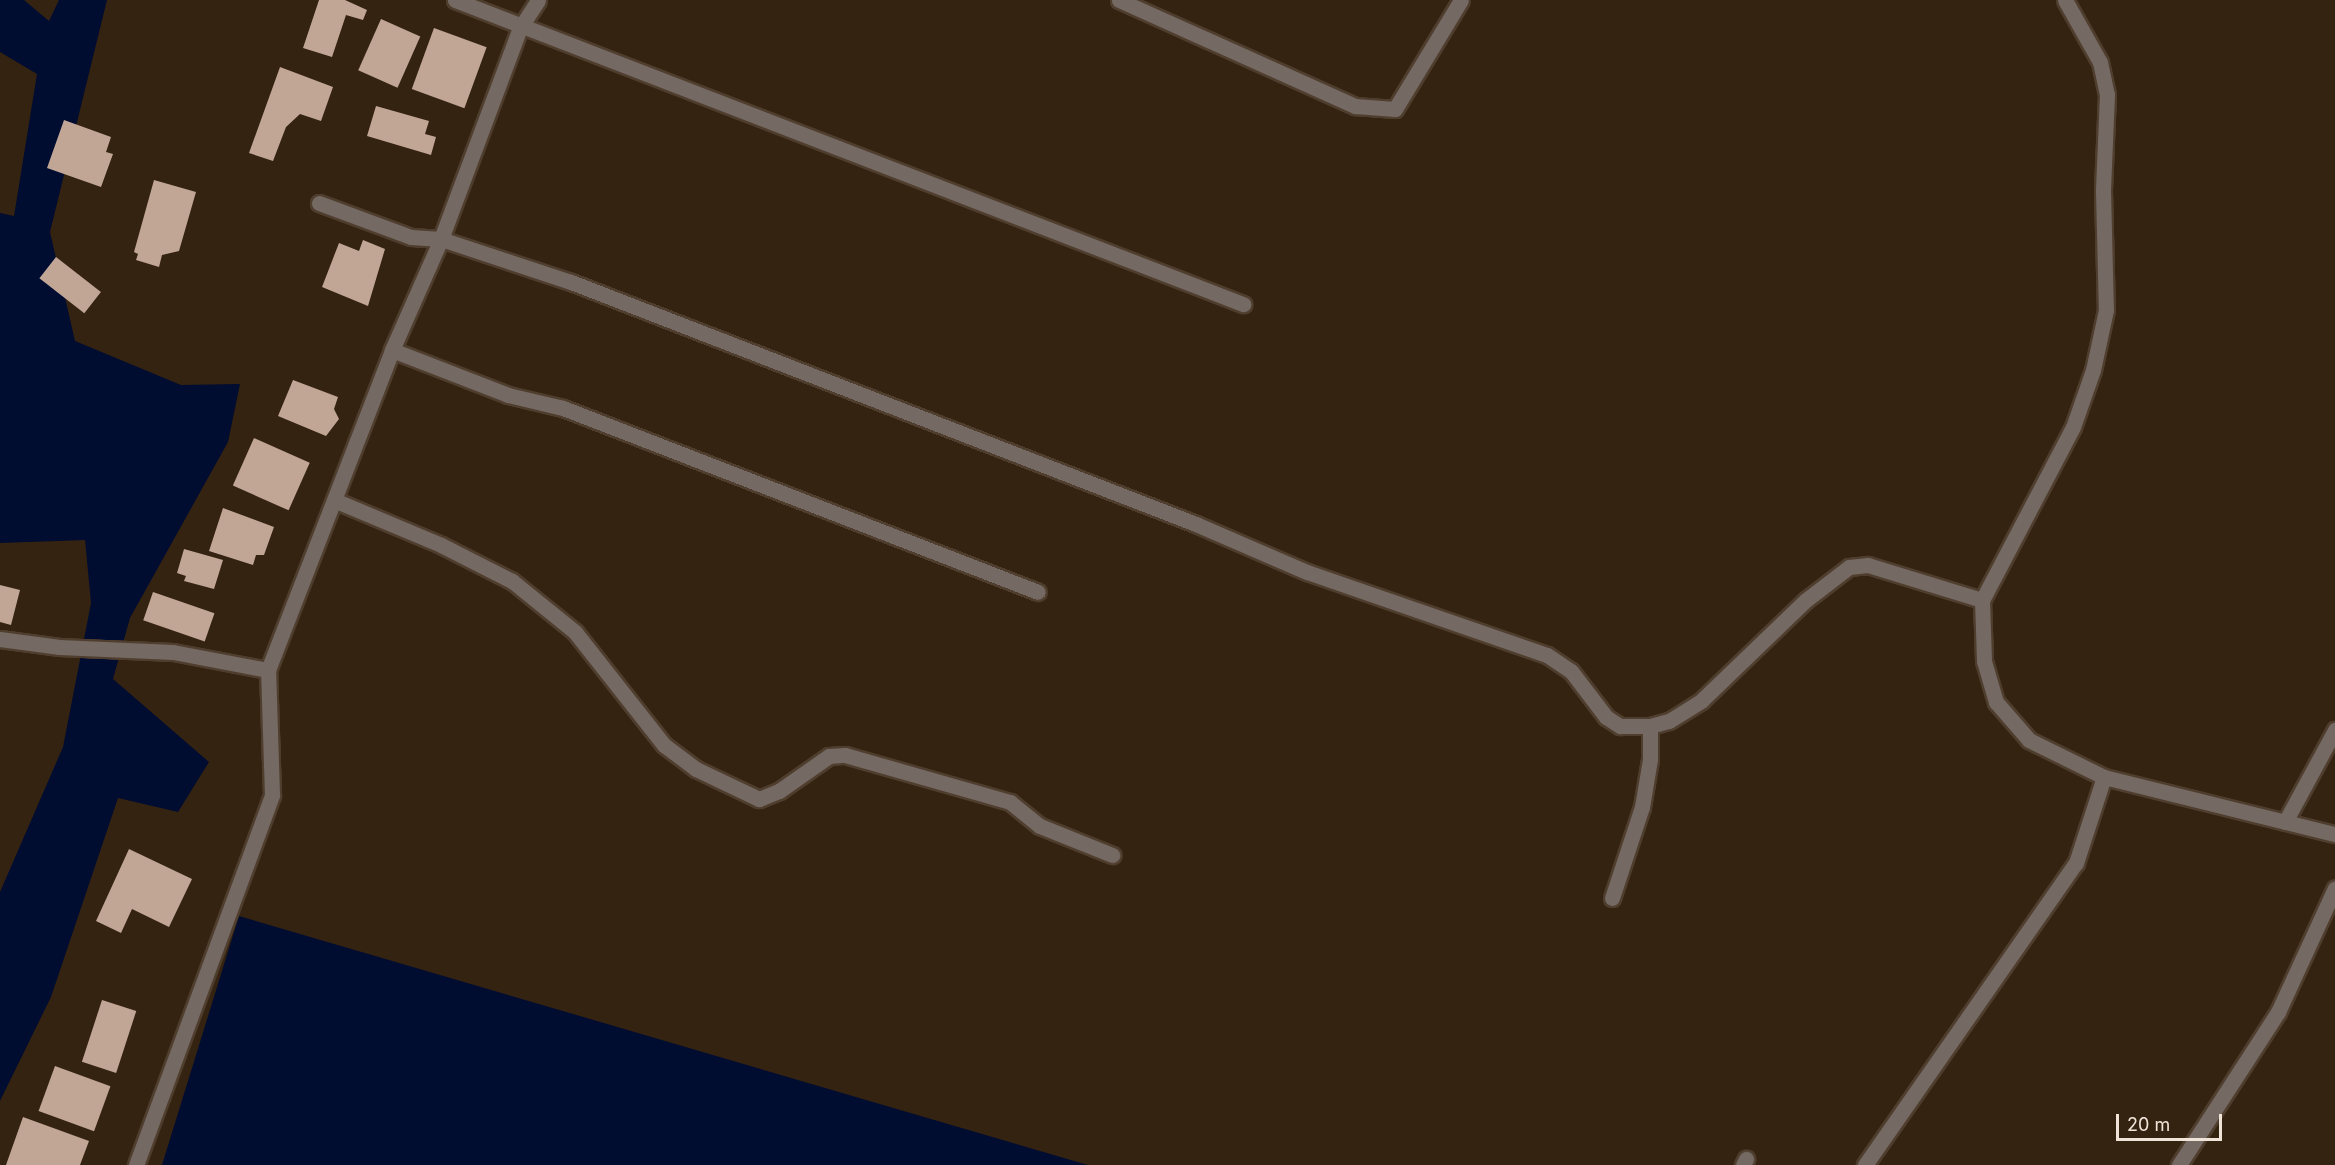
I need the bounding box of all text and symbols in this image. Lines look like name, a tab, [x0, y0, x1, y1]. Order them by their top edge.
scale bar	[2119, 1102, 2226, 1140]
text: 20 m	[2127, 1114, 2170, 1135]

